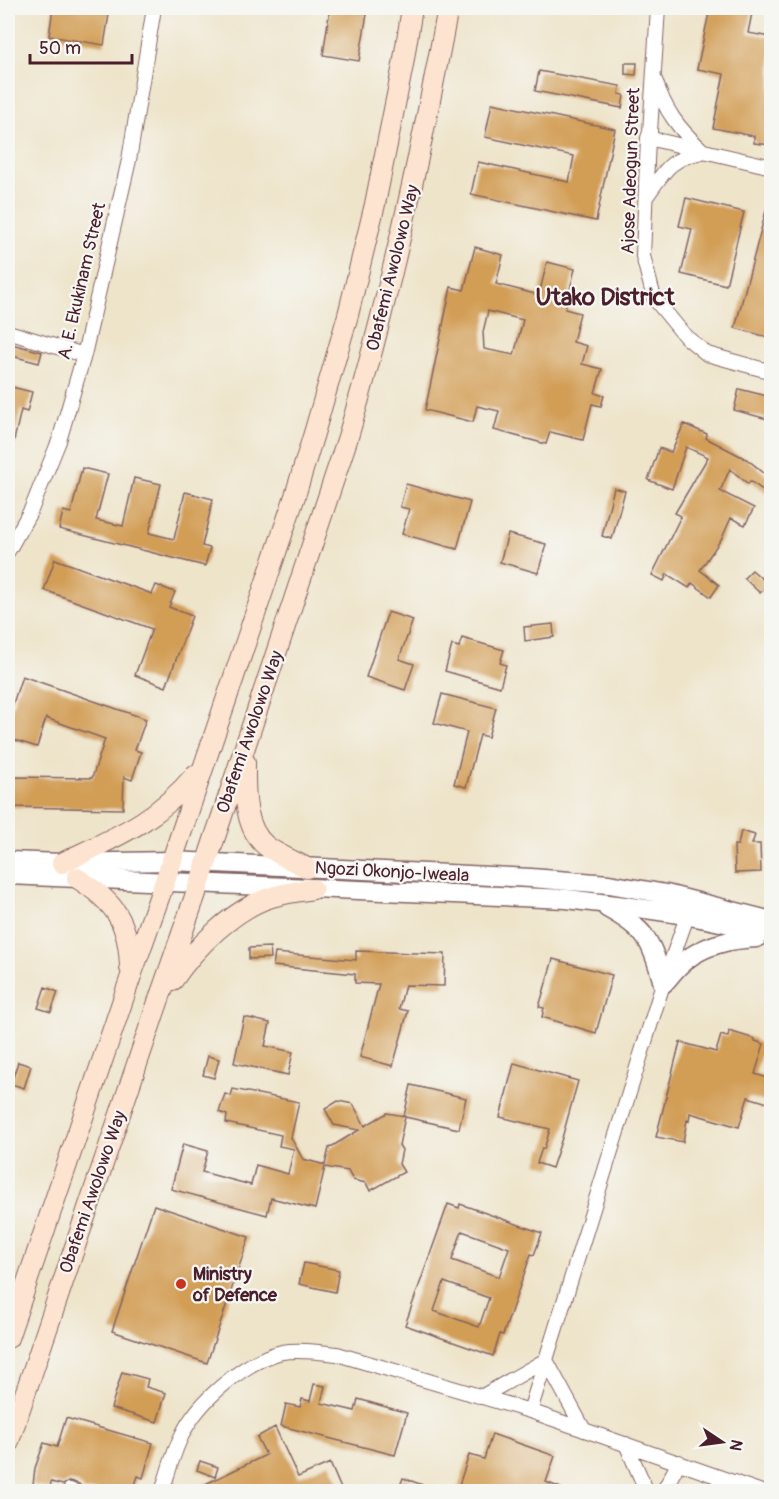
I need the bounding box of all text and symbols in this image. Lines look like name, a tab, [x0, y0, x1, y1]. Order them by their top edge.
scale bar	[30, 27, 132, 65]
text: 50 m	[39, 37, 81, 60]
street label: Ajose Adeogun Street	[617, 87, 645, 255]
street label: Obafemi Awolowo Way	[361, 182, 425, 354]
street label: A. E. Ekukinam Street	[53, 200, 111, 362]
district label: Utako District	[535, 283, 676, 312]
street label: Obafemi Awolowo Way	[211, 647, 289, 816]
street label: Ngozi Okonjo-Iweala	[314, 856, 470, 888]
street label: Obafemi Awolowo Way	[54, 1107, 132, 1276]
place label: Ministry of Defence	[192, 1263, 278, 1307]
marker: Ministry of Defence	[174, 1277, 188, 1291]
north arrow	[692, 1412, 752, 1472]
text: N	[725, 1438, 747, 1453]

